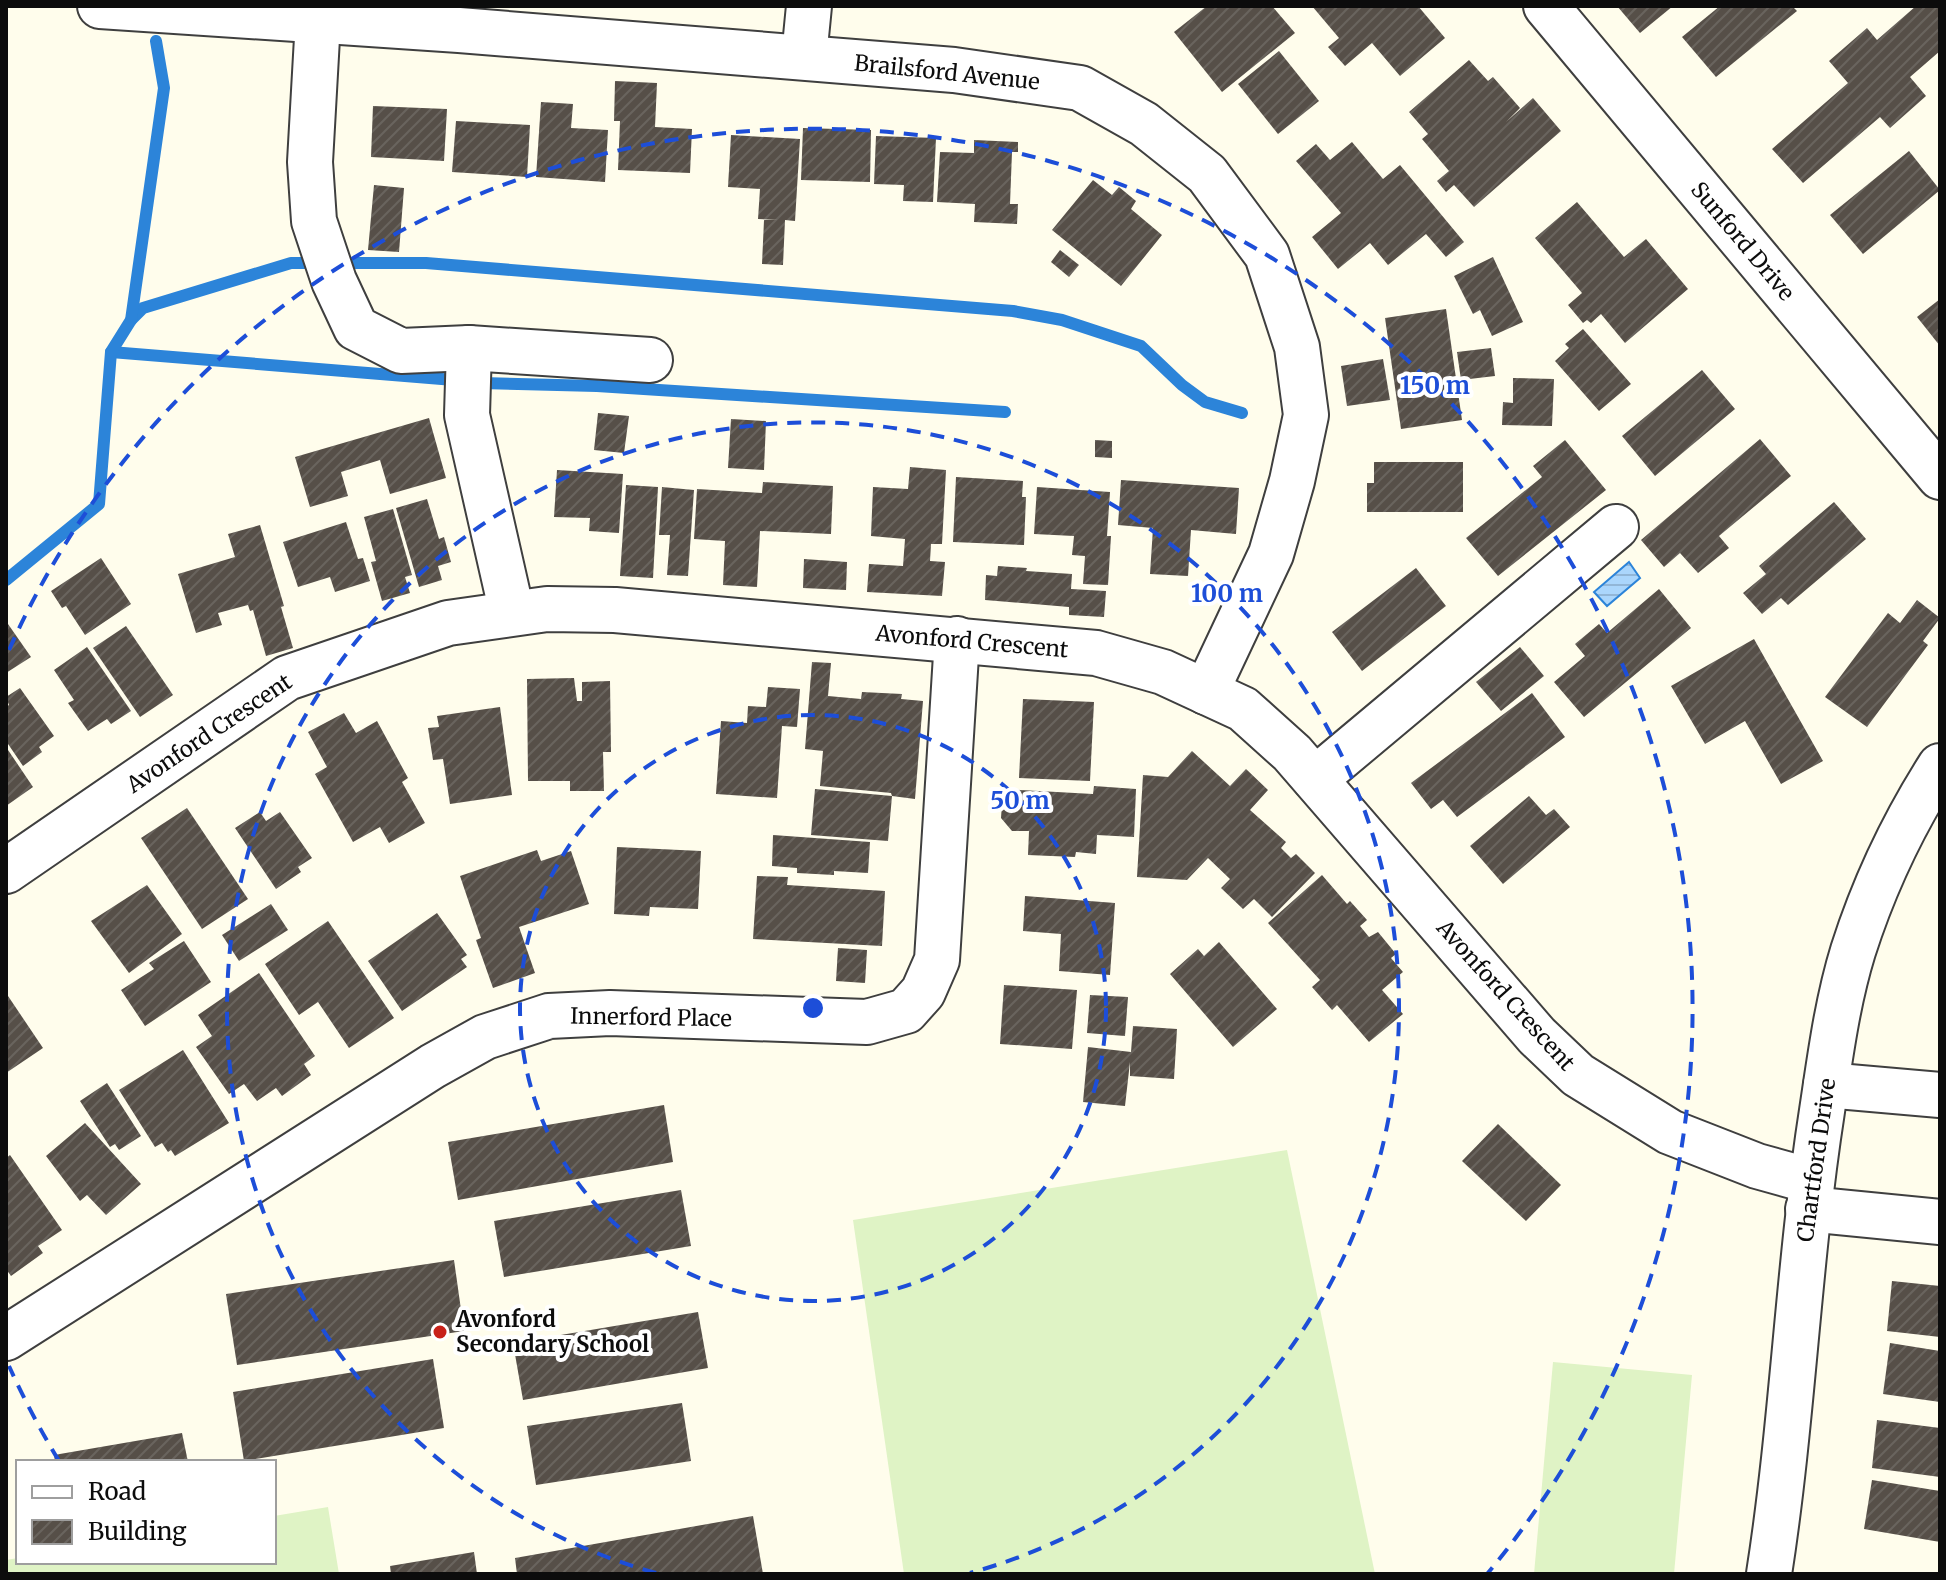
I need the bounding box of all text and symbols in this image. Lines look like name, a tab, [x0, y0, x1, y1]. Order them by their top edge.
street label: Brailsford Avenue	[853, 48, 1041, 96]
street label: Sunford Drive	[1685, 176, 1801, 306]
text: 150 m	[1400, 370, 1470, 401]
text: 100 m	[1191, 578, 1263, 609]
street label: Avonford Crescent	[873, 619, 1070, 663]
street label: Avonford Crescent	[120, 667, 297, 799]
text: 50 m	[990, 785, 1050, 816]
street label: Avonford Crescent	[1430, 913, 1581, 1077]
centre of rings	[799, 994, 827, 1022]
street label: Innerford Place	[570, 1002, 732, 1032]
street label: Chartford Drive	[1791, 1076, 1841, 1244]
place label: Avonford Secondary School	[455, 1305, 649, 1358]
marker: Avonford Secondary School	[431, 1323, 449, 1341]
legend	[16, 1460, 276, 1564]
text: Road	[88, 1476, 146, 1507]
text: Building	[88, 1516, 187, 1547]

